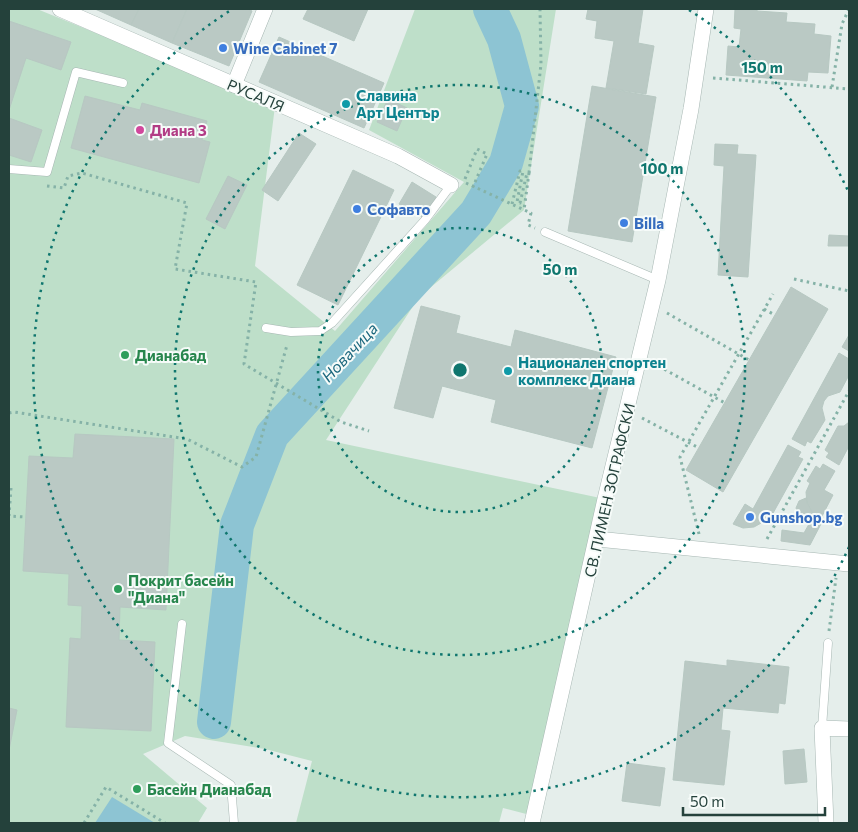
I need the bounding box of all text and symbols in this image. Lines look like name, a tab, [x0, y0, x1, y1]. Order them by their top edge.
place label: Wine Cabinet 7	[233, 39, 338, 57]
marker: Wine Cabinet 7	[217, 42, 229, 54]
text: 150 m	[741, 58, 783, 76]
street label: РУСАЛЯ	[225, 75, 287, 115]
place label: Славина Арт Център	[356, 86, 440, 121]
marker: Славина Арт Център	[340, 98, 352, 110]
place label: Диана 3	[150, 121, 207, 139]
marker: Диана 3	[134, 124, 146, 136]
text: 100 m	[641, 159, 683, 177]
place label: Софавто	[367, 200, 431, 218]
marker: Софавто	[351, 203, 363, 215]
place label: Billa	[634, 214, 664, 232]
marker: Billa	[618, 217, 630, 229]
text: 50 m	[543, 260, 577, 278]
water label: Новачица	[317, 319, 381, 385]
place label: Дианабад	[135, 346, 207, 364]
marker: Дианабад	[119, 349, 131, 361]
place label: Национален спортен комплекс Диана	[518, 353, 666, 388]
centre of rings	[451, 361, 469, 379]
marker: Национален спортен комплекс Диана	[502, 365, 514, 377]
street label: СВ. ПИМЕН ЗОГРАФСКИ	[580, 401, 638, 579]
place label: Gunshop.bg	[760, 508, 843, 526]
marker: Gunshop.bg	[744, 511, 756, 523]
place label: Покрит басейн "Диана"	[128, 571, 234, 606]
marker: Покрит басейн "Диана"	[112, 583, 124, 595]
place label: Басейн Дианабад	[147, 780, 272, 798]
marker: Басейн Дианабад	[131, 783, 143, 795]
scale bar	[683, 784, 826, 816]
text: 50 m	[690, 792, 724, 810]

